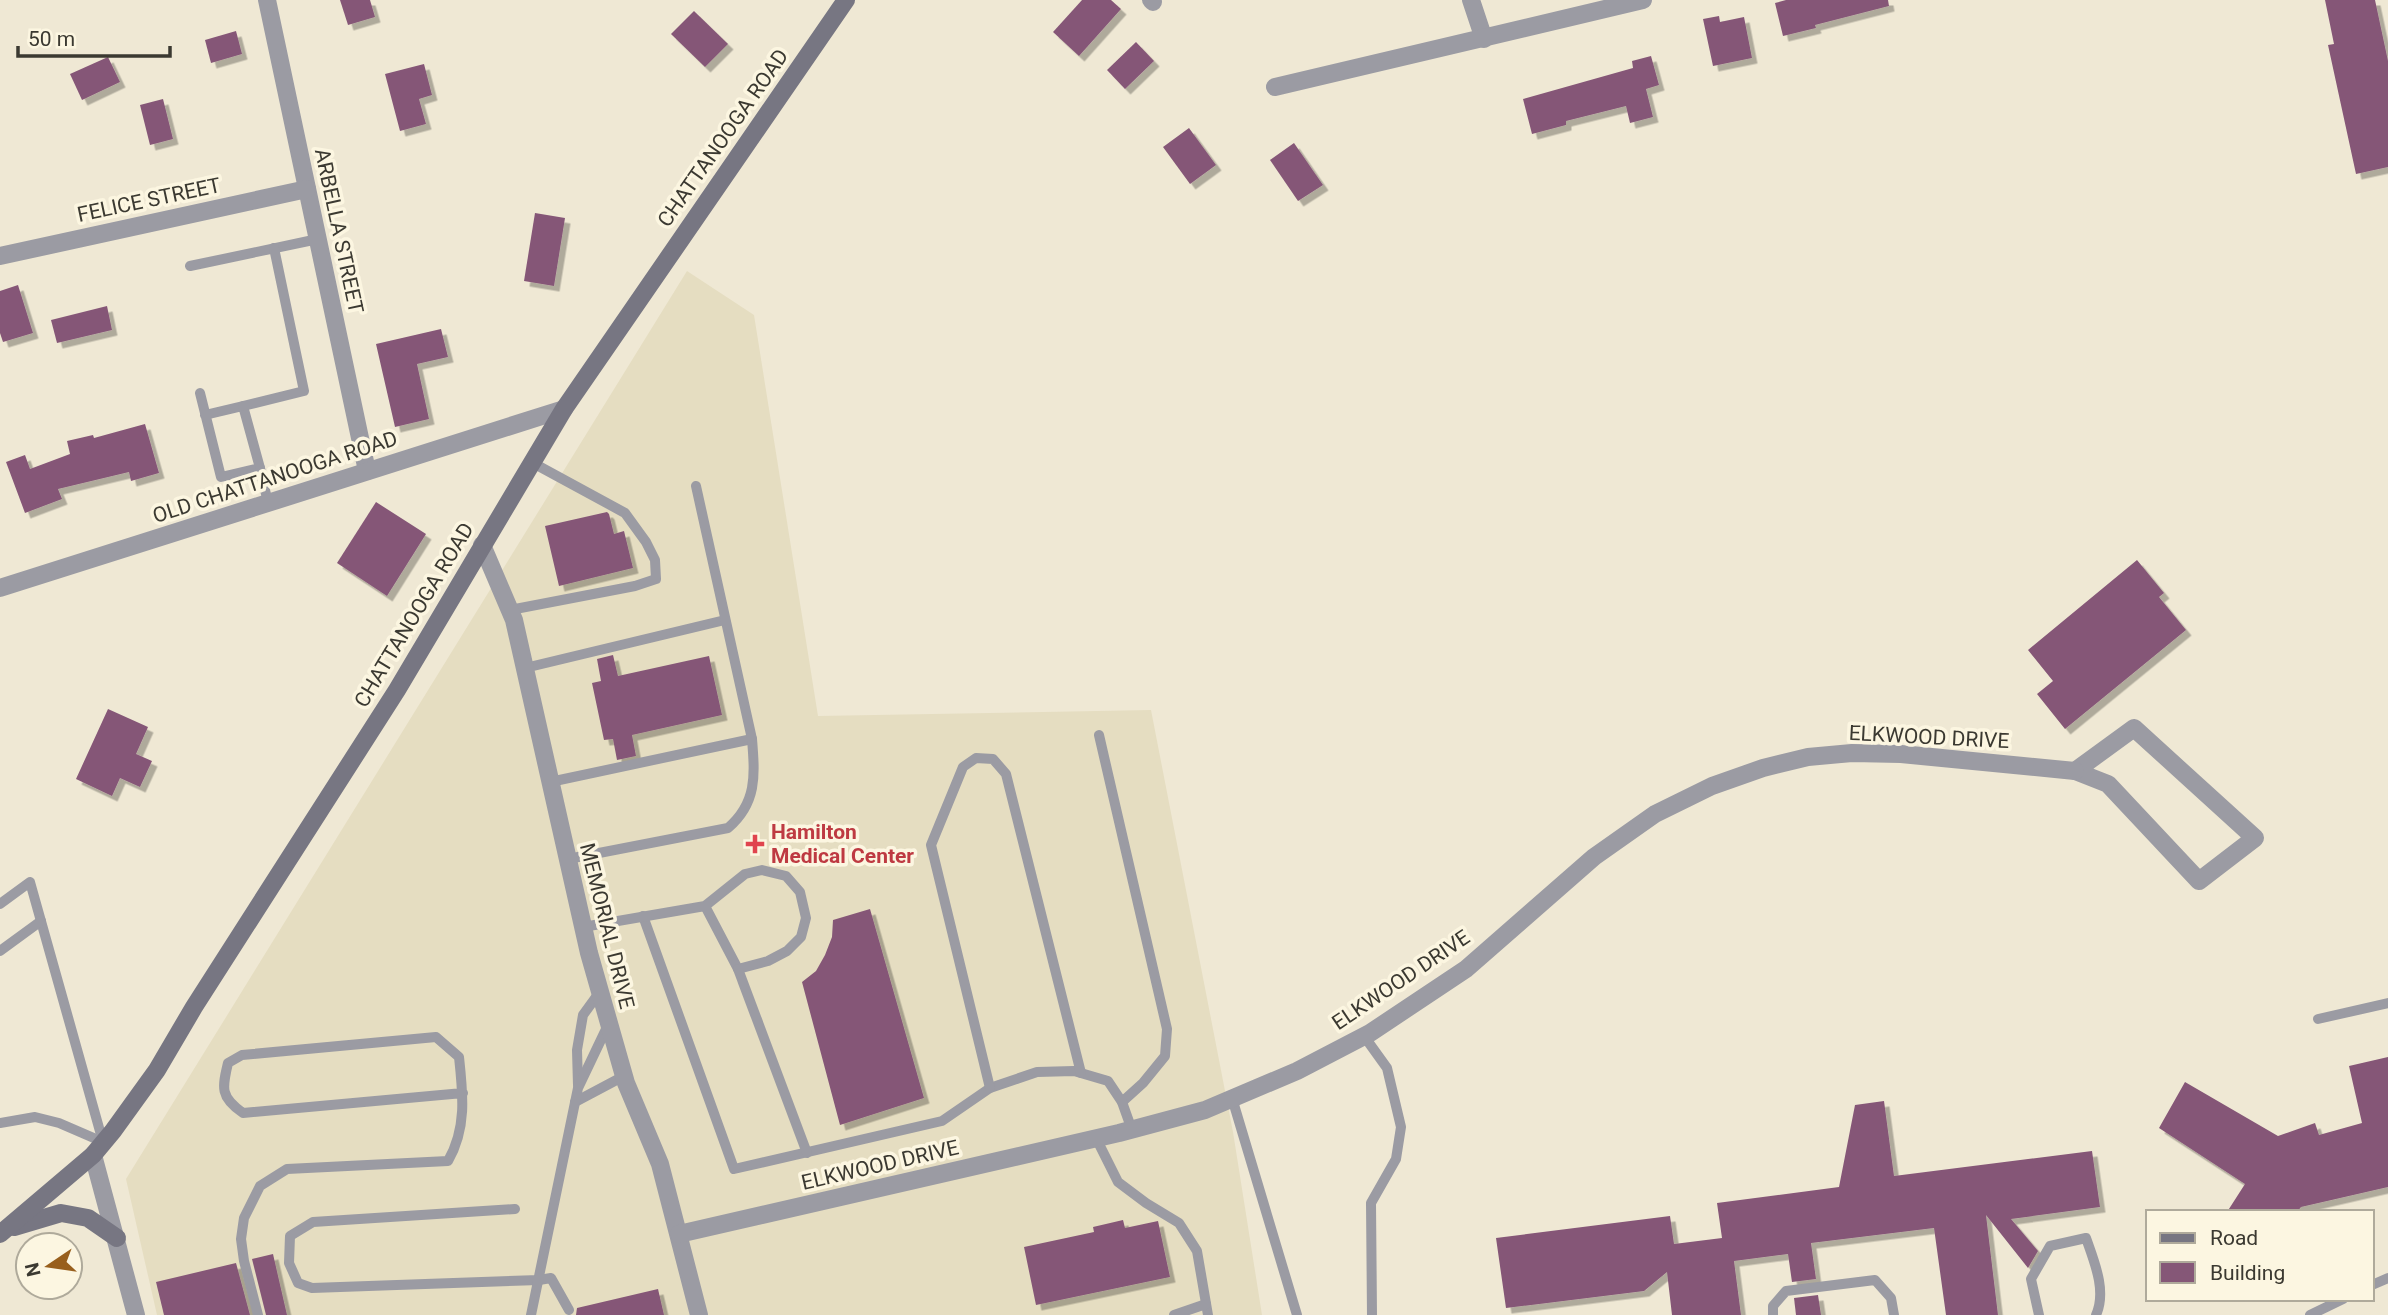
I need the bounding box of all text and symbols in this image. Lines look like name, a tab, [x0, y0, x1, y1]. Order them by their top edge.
scale bar	[18, 14, 170, 58]
text: 50 m	[28, 27, 75, 51]
street label: CHATTANOOGA ROAD	[653, 45, 793, 231]
street label: ARBELLA STREET	[310, 146, 368, 316]
street label: FELICE STREET	[75, 173, 223, 227]
street label: OLD CHATTANOOGA ROAD	[150, 426, 400, 528]
street label: CHATTANOOGA ROAD	[349, 518, 479, 712]
street label: ELKWOOD DRIVE	[1848, 721, 2010, 753]
place label: Hamilton Medical Center	[771, 820, 914, 868]
marker: Hamilton Medical Center	[745, 834, 765, 854]
street label: MEMORIAL DRIVE	[575, 841, 639, 1011]
street label: ELKWOOD DRIVE	[1328, 925, 1474, 1035]
street label: ELKWOOD DRIVE	[799, 1135, 961, 1195]
legend	[2146, 1210, 2374, 1301]
text: Road	[2210, 1226, 2258, 1250]
north arrow	[14, 1231, 84, 1301]
text: N	[20, 1261, 46, 1279]
text: Building	[2210, 1261, 2285, 1285]

